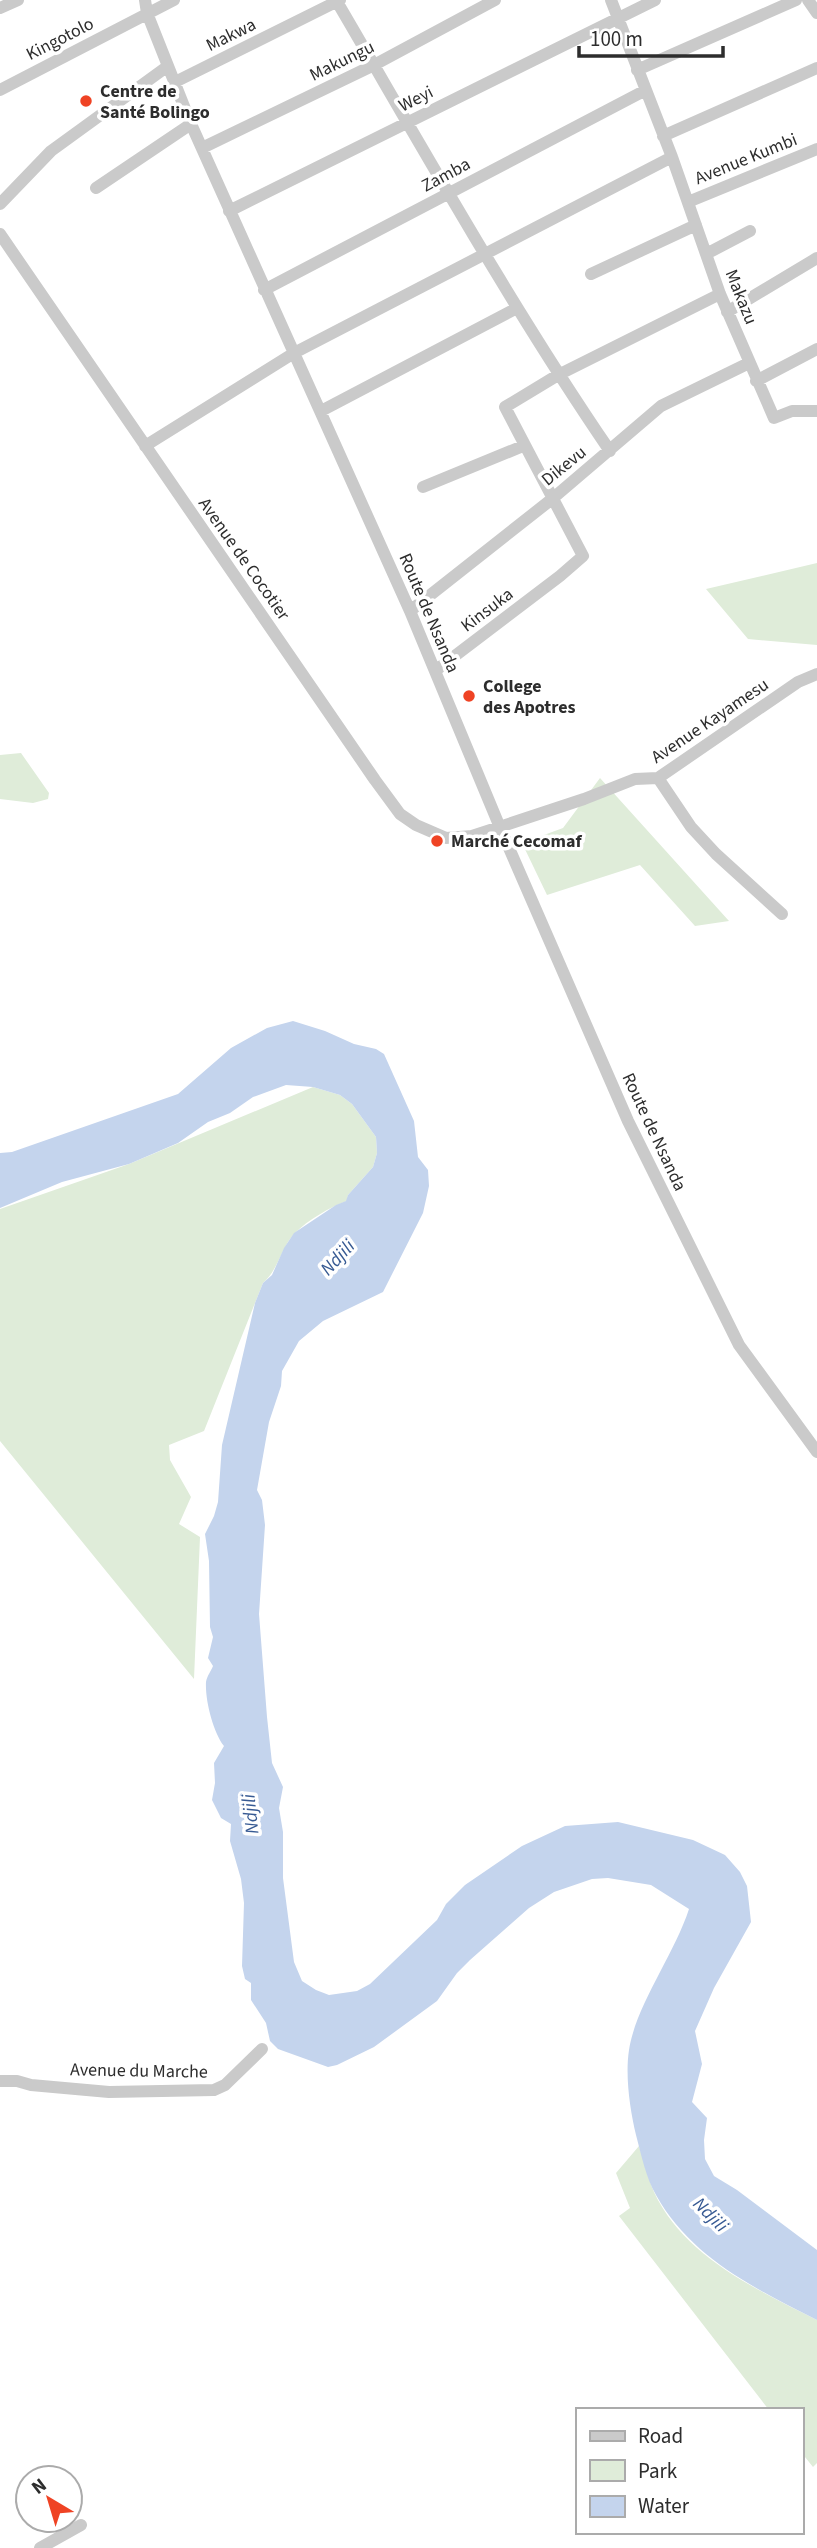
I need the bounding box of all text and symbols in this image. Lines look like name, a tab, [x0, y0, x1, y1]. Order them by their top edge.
street label: Kingotolo	[22, 11, 98, 67]
street label: Makwa	[202, 12, 260, 58]
scale bar	[579, 14, 722, 58]
text: 100 m	[590, 24, 643, 54]
street label: Makungu	[305, 35, 379, 87]
place label: Centre de Santé Bolingo	[100, 79, 210, 125]
street label: Weyi	[394, 80, 438, 118]
marker: Centre de Santé Bolingo	[78, 93, 94, 109]
street label: Avenue Kumbi	[691, 127, 801, 191]
street label: Zamba	[417, 152, 475, 198]
street label: Makazu	[719, 266, 763, 328]
street label: Dikevu	[536, 440, 592, 492]
street label: Avenue de Cocotier	[192, 493, 296, 626]
street label: Route de Nsanda	[393, 549, 465, 677]
street label: Kinsuka	[456, 582, 518, 638]
street label: Avenue Kayamesu	[646, 672, 774, 770]
place label: College des Apotres	[483, 674, 576, 720]
marker: College des Apotres	[461, 688, 477, 704]
place label: Marché Cecomaf	[451, 829, 582, 854]
marker: Marché Cecomaf	[429, 833, 445, 849]
street label: Route de Nsanda	[616, 1069, 692, 1195]
water label: Ndjili	[314, 1234, 362, 1282]
water label: Ndjili	[235, 1792, 267, 1835]
street label: Avenue du Marche	[70, 2057, 208, 2085]
water label: Ndjili	[686, 2191, 734, 2239]
legend	[576, 2408, 803, 2534]
text: Road	[638, 2421, 683, 2451]
text: Park	[638, 2456, 678, 2486]
north arrow	[14, 2464, 84, 2534]
text: N	[26, 2472, 53, 2501]
text: Water	[638, 2491, 690, 2521]

